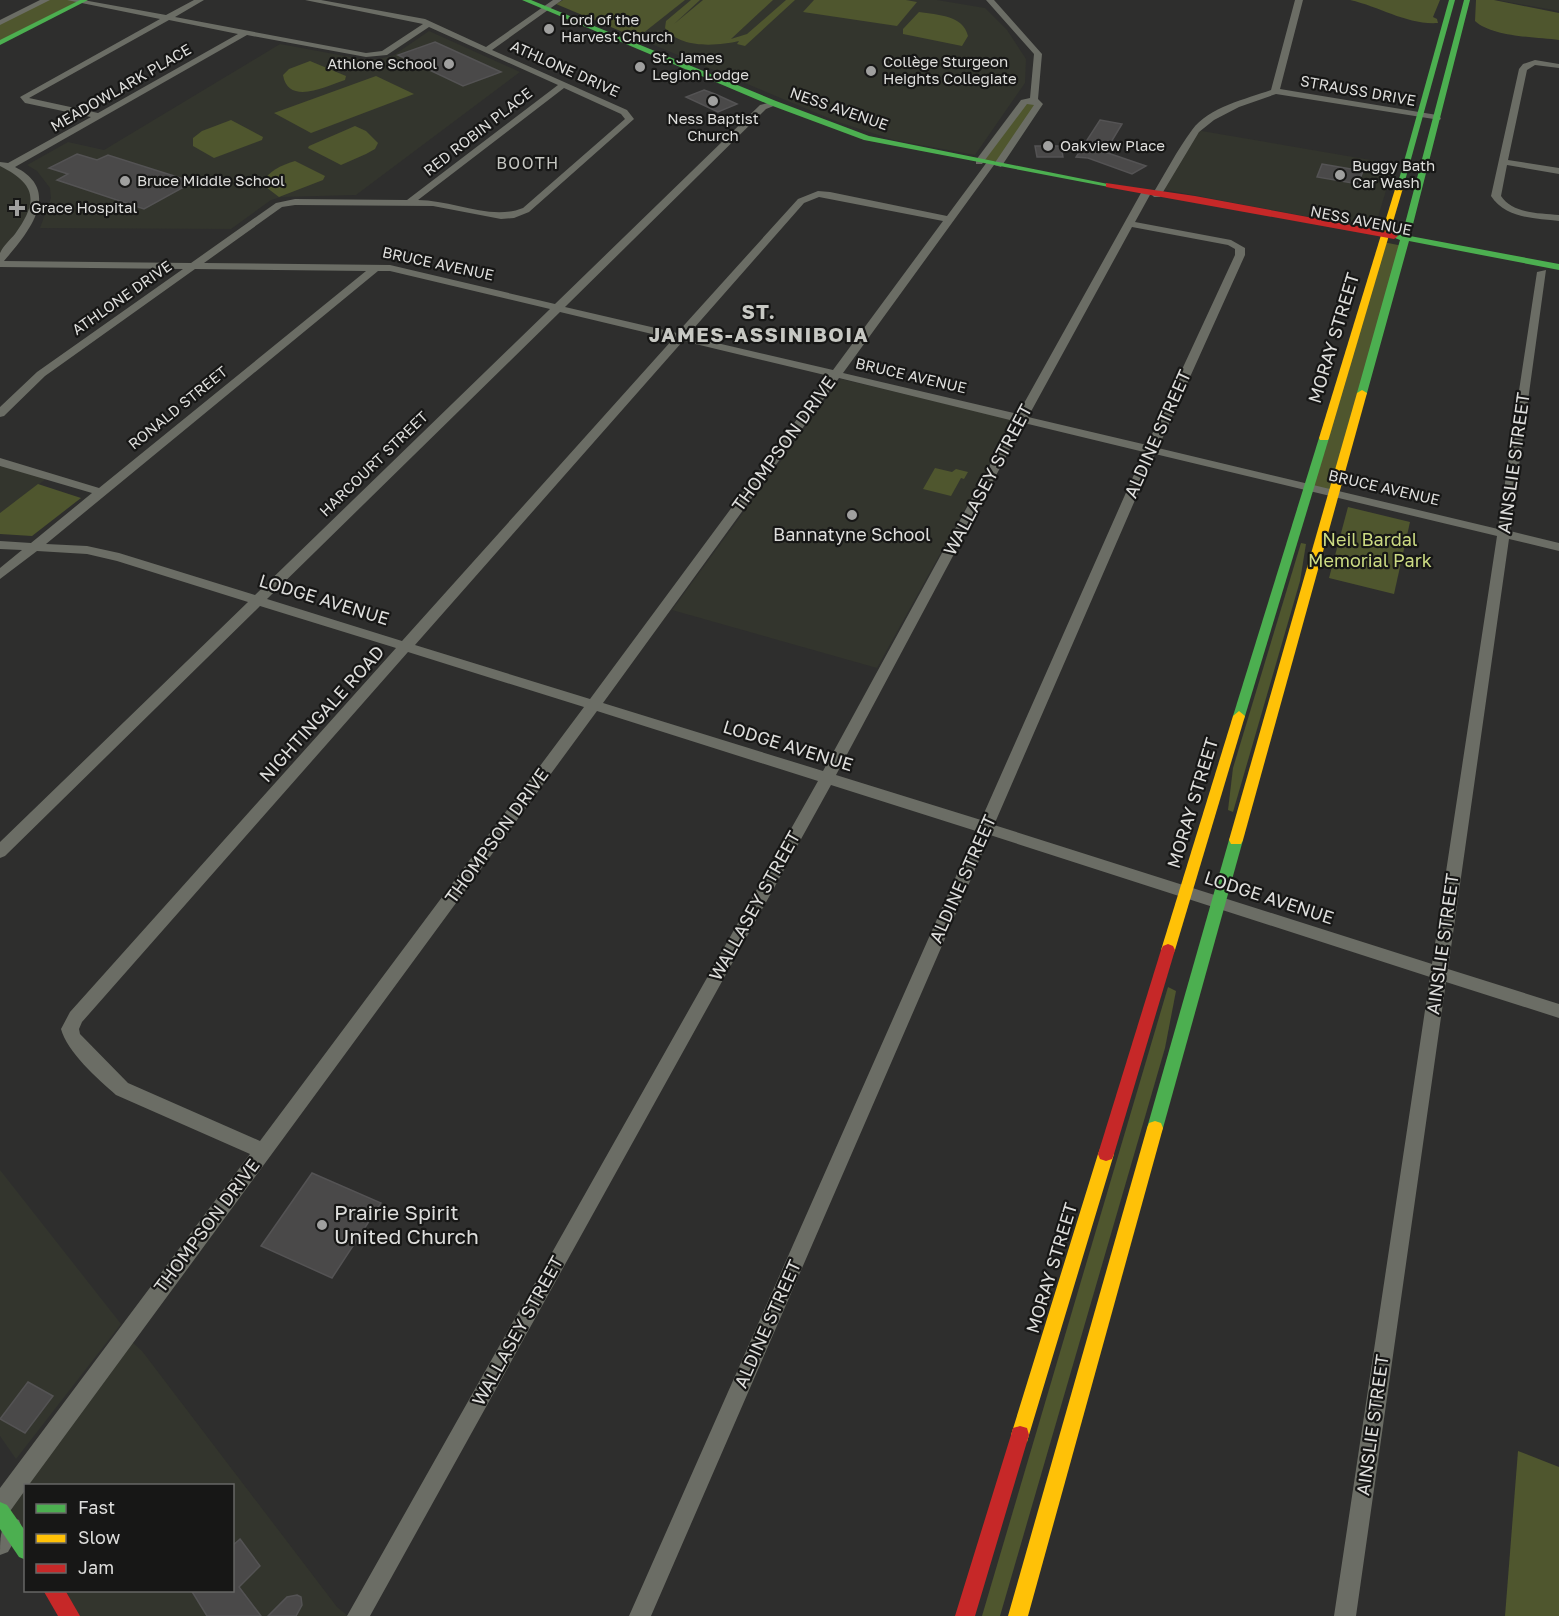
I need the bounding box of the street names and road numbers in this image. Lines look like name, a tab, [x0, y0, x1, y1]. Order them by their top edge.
street label: ATHLONE DRIVE	[508, 36, 623, 100]
street label: MEADOWLARK PLACE	[47, 40, 194, 135]
street label: STRAUSS DRIVE	[1299, 71, 1417, 109]
street label: RED ROBIN PLACE	[420, 83, 535, 179]
street label: NESS AVENUE	[788, 83, 891, 133]
street label: NESS AVENUE	[1309, 201, 1413, 239]
street label: BRUCE AVENUE	[381, 242, 496, 284]
street label: ATHLONE DRIVE	[68, 256, 175, 338]
street label: MORAY STREET	[1303, 270, 1363, 406]
street label: BRUCE AVENUE	[854, 353, 969, 397]
street label: RONALD STREET	[124, 362, 231, 453]
street label: ALDINE STREET	[1119, 366, 1195, 501]
street label: THOMPSON DRIVE	[727, 371, 840, 515]
street label: AINSLIE STREET	[1492, 391, 1534, 535]
street label: WALLASEY STREET	[938, 400, 1036, 559]
street label: HARCOURT STREET	[315, 407, 431, 520]
street label: BRUCE AVENUE	[1327, 465, 1442, 509]
street label: LODGE AVENUE	[257, 569, 392, 629]
street label: NIGHTINGALE ROAD	[254, 641, 388, 786]
street label: LODGE AVENUE	[721, 715, 856, 775]
street label: MORAY STREET	[1162, 735, 1222, 871]
street label: THOMPSON DRIVE	[440, 763, 553, 907]
street label: ALDINE STREET	[924, 811, 1000, 946]
street label: WALLASEY STREET	[704, 827, 804, 984]
street label: LODGE AVENUE	[1202, 866, 1337, 928]
street label: AINSLIE STREET	[1421, 872, 1463, 1016]
street label: THOMPSON DRIVE	[149, 1154, 264, 1297]
street label: MORAY STREET	[1021, 1200, 1081, 1336]
street label: WALLASEY STREET	[467, 1252, 567, 1409]
street label: ALDINE STREET	[729, 1256, 805, 1391]
street label: AINSLIE STREET	[1351, 1353, 1393, 1497]

